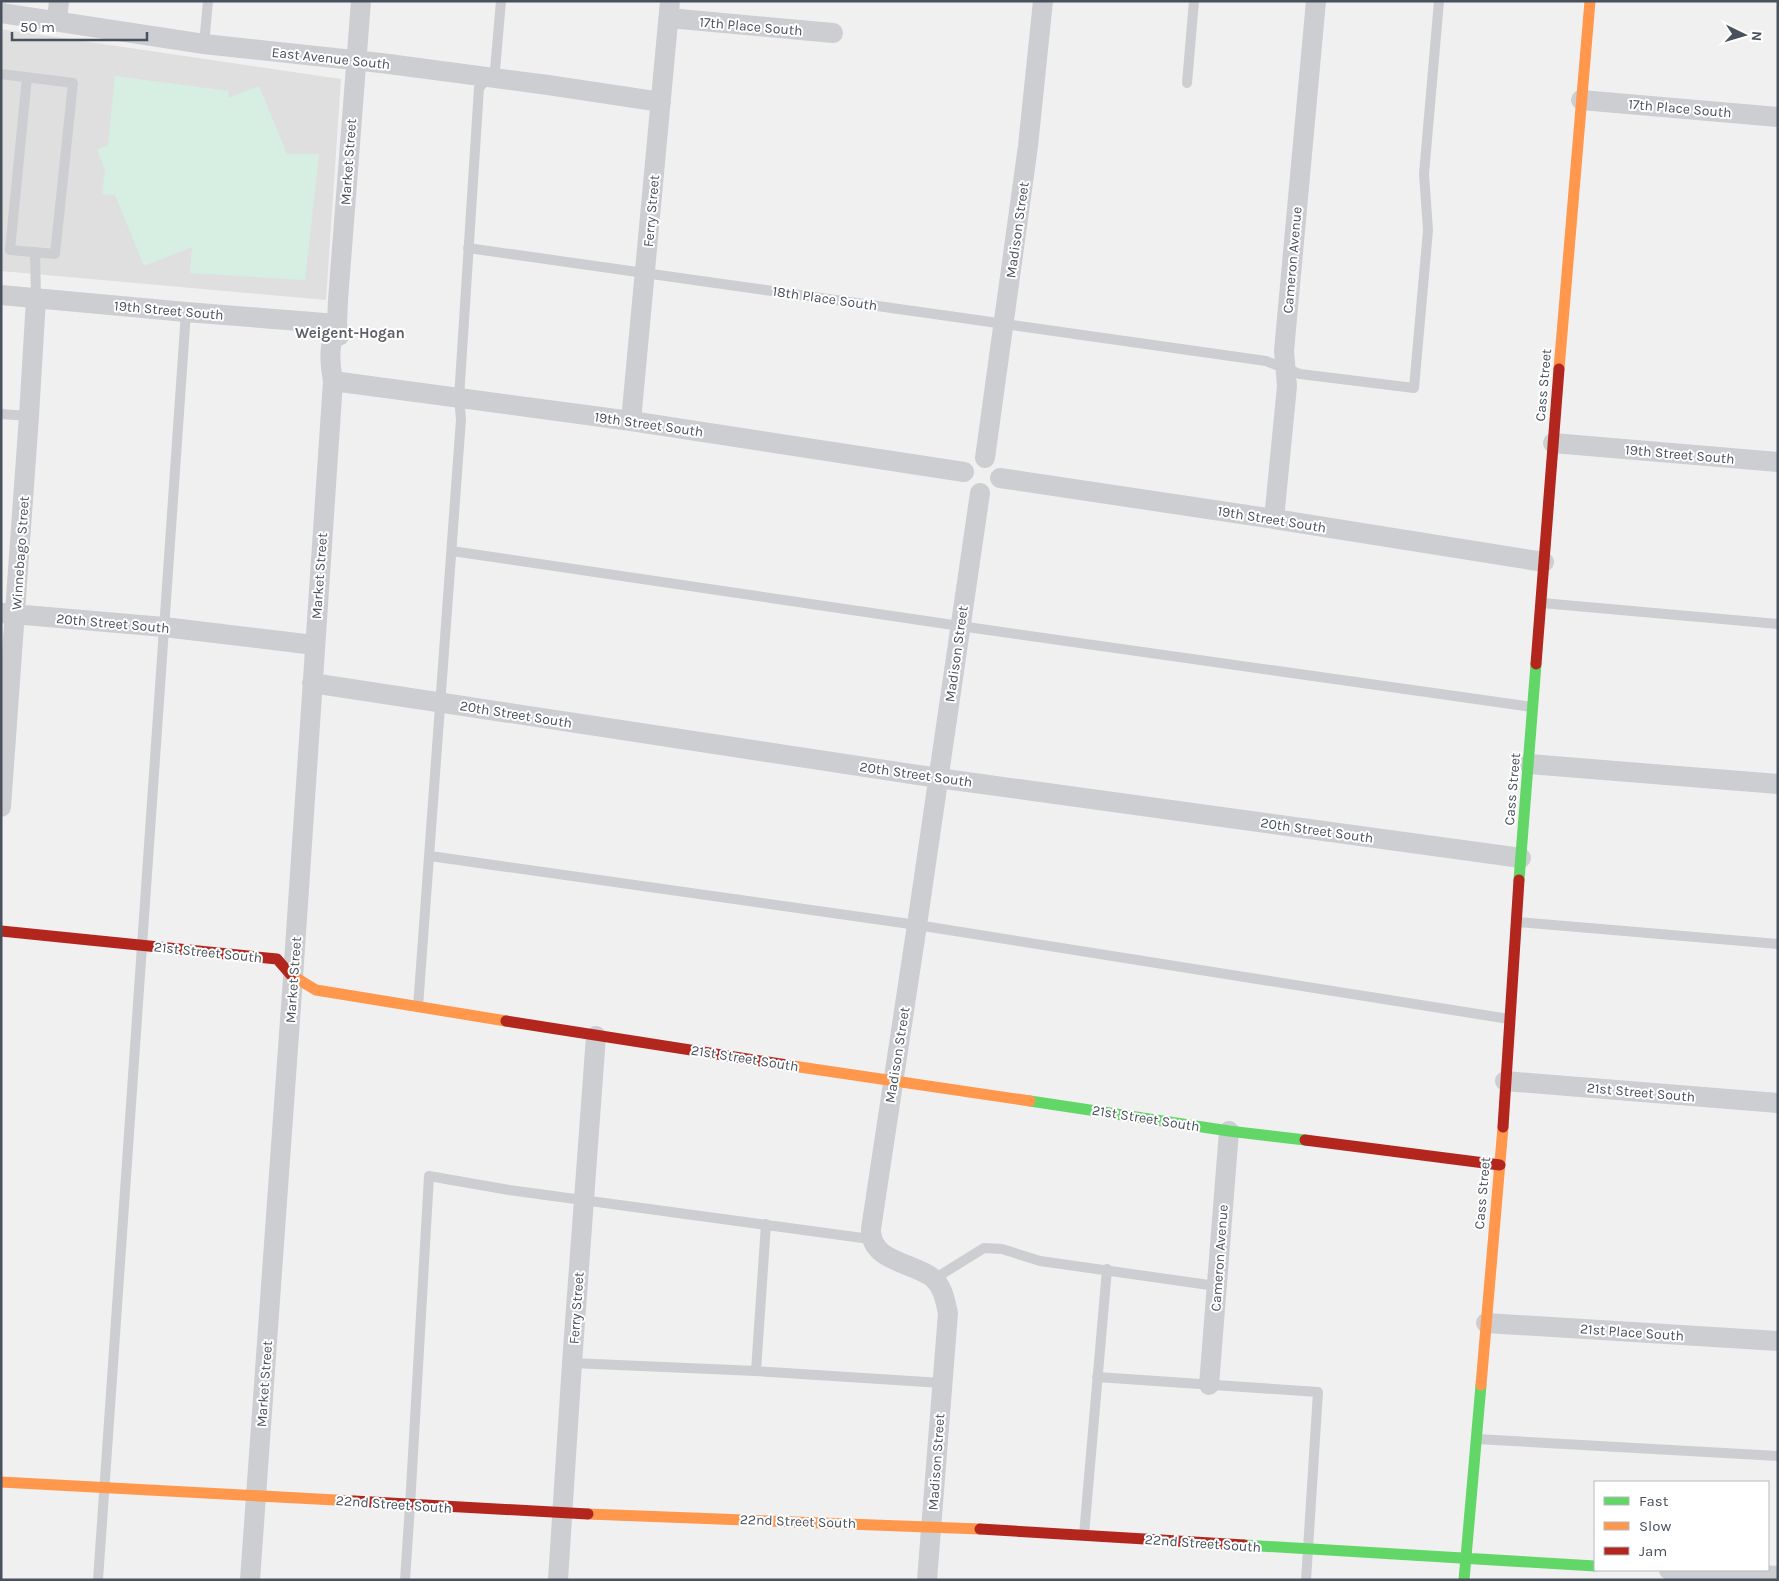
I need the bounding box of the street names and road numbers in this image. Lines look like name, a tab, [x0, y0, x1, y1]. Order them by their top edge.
street label: 17th Place South	[699, 14, 803, 39]
street label: East Avenue South	[271, 44, 391, 73]
street label: 17th Place South	[1628, 96, 1732, 121]
street label: Market Street	[337, 118, 360, 206]
street label: Ferry Street	[640, 174, 663, 248]
street label: Madison Street	[1002, 181, 1033, 279]
street label: Cameron Avenue	[1279, 206, 1306, 314]
street label: 18th Place South	[771, 283, 878, 314]
street label: 19th Street South	[114, 297, 224, 324]
street label: Cass Street	[1532, 348, 1555, 422]
street label: 19th Street South	[593, 408, 705, 441]
street label: 19th Street South	[1625, 441, 1735, 468]
street label: Winnebago Street	[8, 496, 33, 611]
street label: 19th Street South	[1216, 503, 1327, 536]
street label: Market Street	[308, 532, 331, 620]
street label: Madison Street	[941, 605, 972, 703]
street label: 20th Street South	[56, 610, 170, 637]
street label: 20th Street South	[459, 697, 573, 732]
street label: Cass Street	[1501, 752, 1524, 826]
street label: 20th Street South	[859, 758, 973, 791]
street label: 20th Street South	[1260, 814, 1374, 847]
street label: Market Street	[282, 936, 305, 1024]
street label: 21st Street South	[153, 938, 263, 967]
street label: Madison Street	[881, 1006, 913, 1104]
street label: 21st Street South	[690, 1042, 800, 1075]
street label: 21st Street South	[1586, 1079, 1696, 1106]
street label: 21st Street South	[1091, 1102, 1201, 1135]
street label: Cass Street	[1471, 1156, 1494, 1230]
street label: Cameron Avenue	[1207, 1204, 1232, 1312]
street label: Ferry Street	[565, 1271, 588, 1345]
street label: 21st Place South	[1579, 1320, 1684, 1345]
street label: Market Street	[253, 1340, 276, 1428]
street label: Madison Street	[925, 1413, 948, 1511]
street label: 22nd Street South	[335, 1492, 453, 1517]
street label: 22nd Street South	[740, 1511, 856, 1532]
street label: 22nd Street South	[1144, 1531, 1262, 1556]

